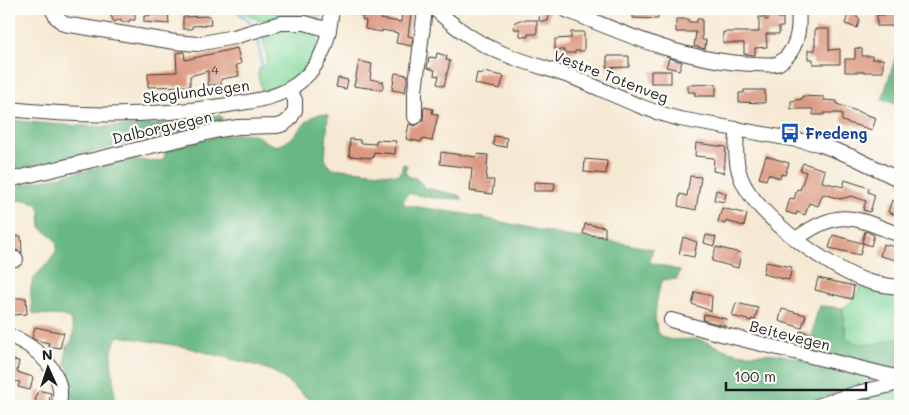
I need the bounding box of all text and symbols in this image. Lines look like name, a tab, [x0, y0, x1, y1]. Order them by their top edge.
street label: Vestre Totenveg	[551, 45, 672, 107]
house number: 4	[211, 61, 219, 77]
street label: Skoglundvegen	[142, 75, 250, 107]
street label: Dalborgvegen	[110, 106, 214, 148]
bus stop icon: Fredeng	[779, 122, 801, 144]
place label: Fredeng	[805, 123, 867, 143]
street label: Beitevegen	[748, 315, 832, 355]
north arrow	[22, 342, 72, 392]
text: N	[41, 345, 53, 364]
scale bar	[726, 360, 866, 392]
text: 100 m	[734, 366, 776, 386]

